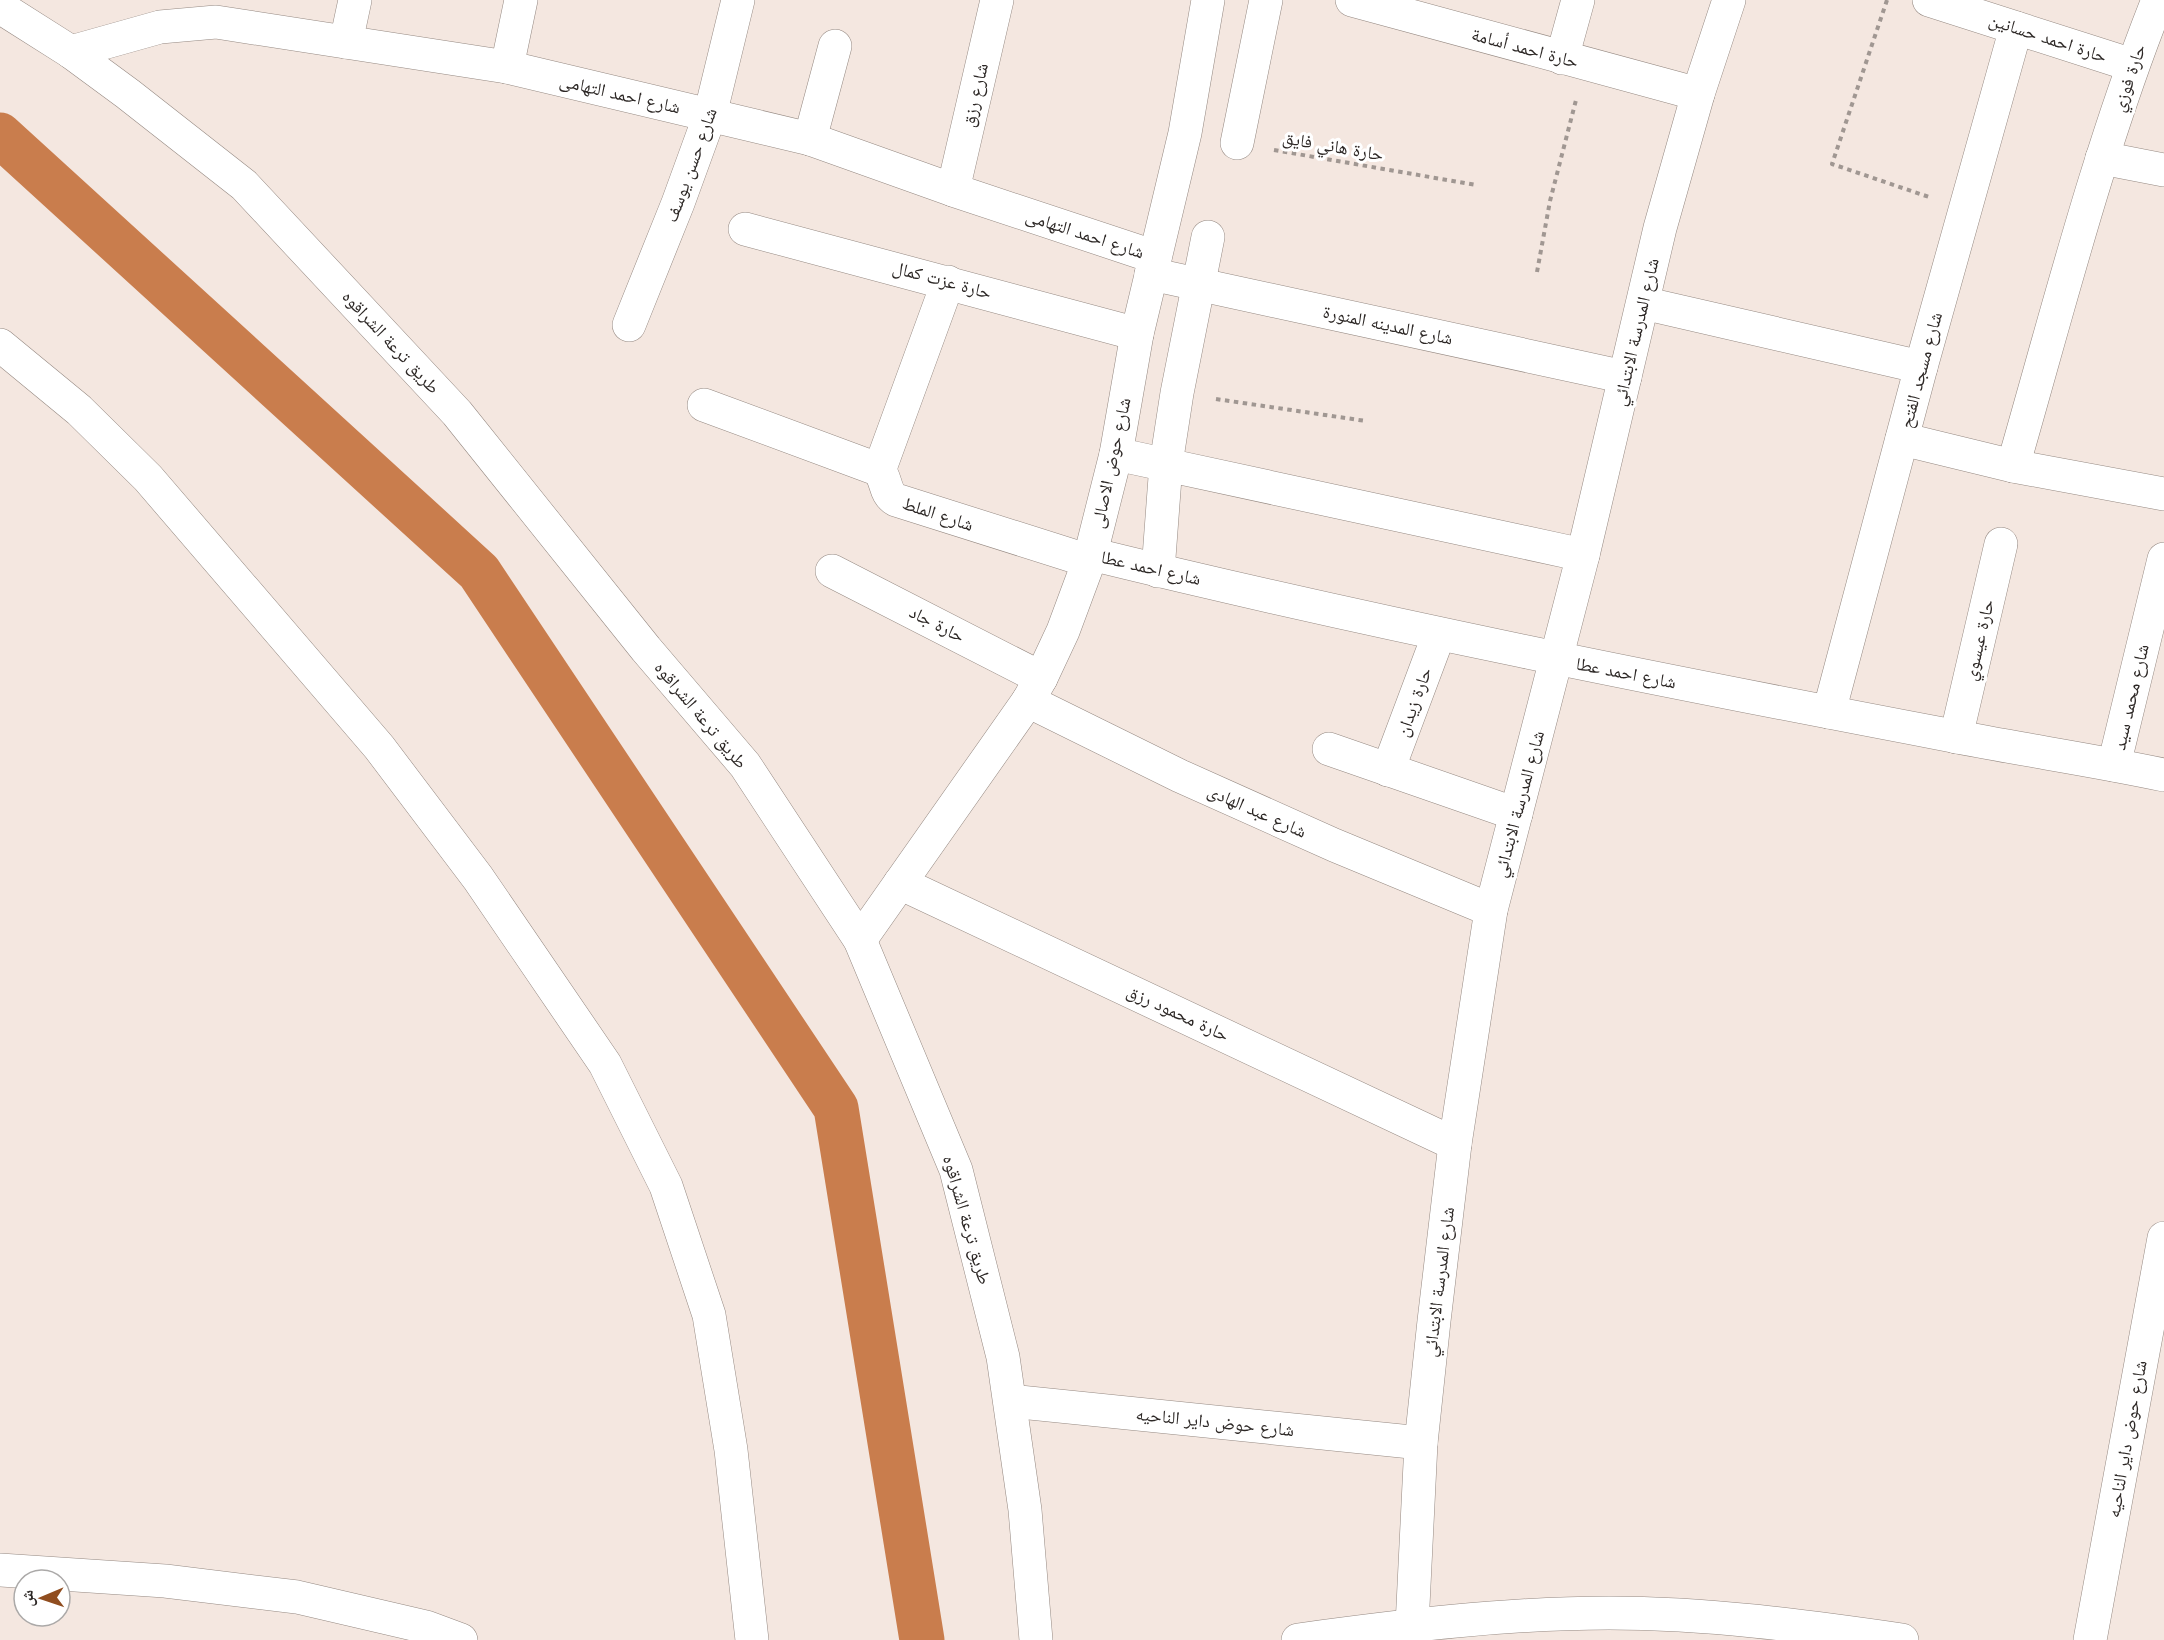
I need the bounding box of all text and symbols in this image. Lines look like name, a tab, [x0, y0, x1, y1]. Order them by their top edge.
street label: حارة احمد حسانين	[1986, 7, 2110, 69]
street label: حارة احمد أسامة	[1469, 21, 1581, 75]
street label: حارة فوزي	[2105, 41, 2154, 116]
street label: شارع رزق	[955, 60, 995, 130]
street label: شارع احمد التهامى	[557, 67, 683, 121]
street label: شارع حسن يوسف	[658, 104, 724, 226]
street label: حارة هاني فايق	[1280, 124, 1385, 169]
street label: شارع احمد التهامى	[1022, 203, 1148, 265]
street label: حارة عزت كمال	[890, 254, 994, 306]
street label: شارع المدرسة الابتدائي	[1606, 255, 1667, 409]
street label: طريق ترعة الشراقوه	[336, 284, 446, 400]
street label: شارع المدينه المنورة	[1321, 299, 1455, 351]
street label: شارع مسجد الفتح	[1893, 309, 1949, 431]
street label: شارع حوض الاصالى	[1084, 395, 1138, 531]
street label: شارع الملط	[899, 490, 977, 538]
street label: شارع احمد عطا	[1099, 544, 1203, 592]
street label: حارة عيسوي	[1957, 597, 2003, 684]
street label: حارة جاد	[905, 599, 969, 649]
street label: شارع محمد سيد	[2106, 641, 2156, 753]
street label: شارع احمد عطا	[1574, 651, 1678, 695]
street label: طريق ترعة الشراقوه	[648, 656, 754, 774]
street label: حارة زيدان	[1389, 664, 1439, 740]
street label: شارع المدرسة الابتدائي	[1487, 728, 1553, 881]
street label: شارع عبد الهادى	[1203, 778, 1311, 844]
street label: حارة محمود رزق	[1123, 978, 1233, 1048]
street label: طريق ترعة الشراقوه	[936, 1152, 998, 1288]
street label: شارع المدرسة الابتدائي	[1417, 1205, 1463, 1359]
street label: شارع حوض داير الناحيه	[2100, 1358, 2154, 1520]
street label: شارع حوض داير الناحيه	[1134, 1401, 1296, 1443]
north arrow	[12, 1568, 72, 1628]
text: ش	[16, 1590, 39, 1607]

